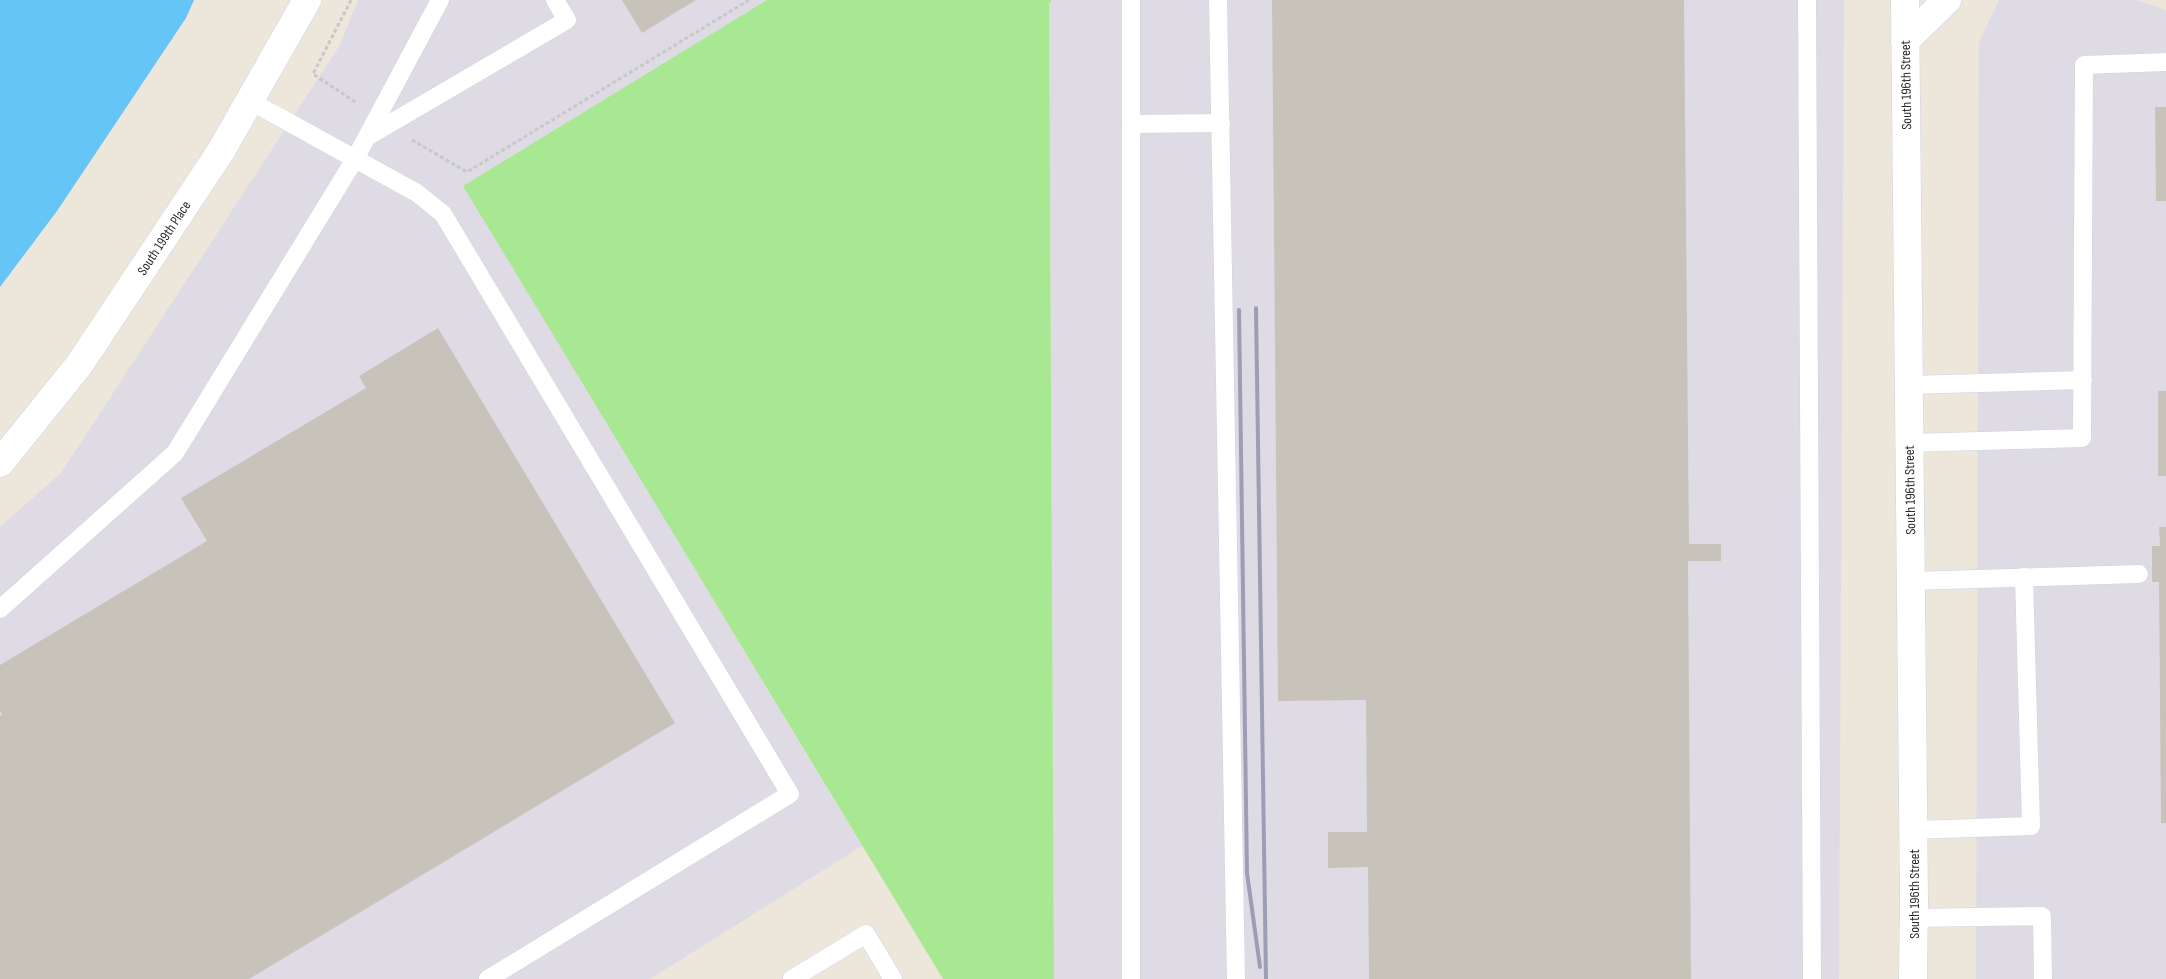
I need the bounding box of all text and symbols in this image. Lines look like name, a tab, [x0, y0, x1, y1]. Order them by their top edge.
street label: South 196th Street	[1897, 40, 1915, 130]
street label: South 199th Place	[134, 198, 194, 278]
street label: South 196th Street	[1901, 445, 1919, 535]
street label: South 196th Street	[1906, 849, 1923, 939]

